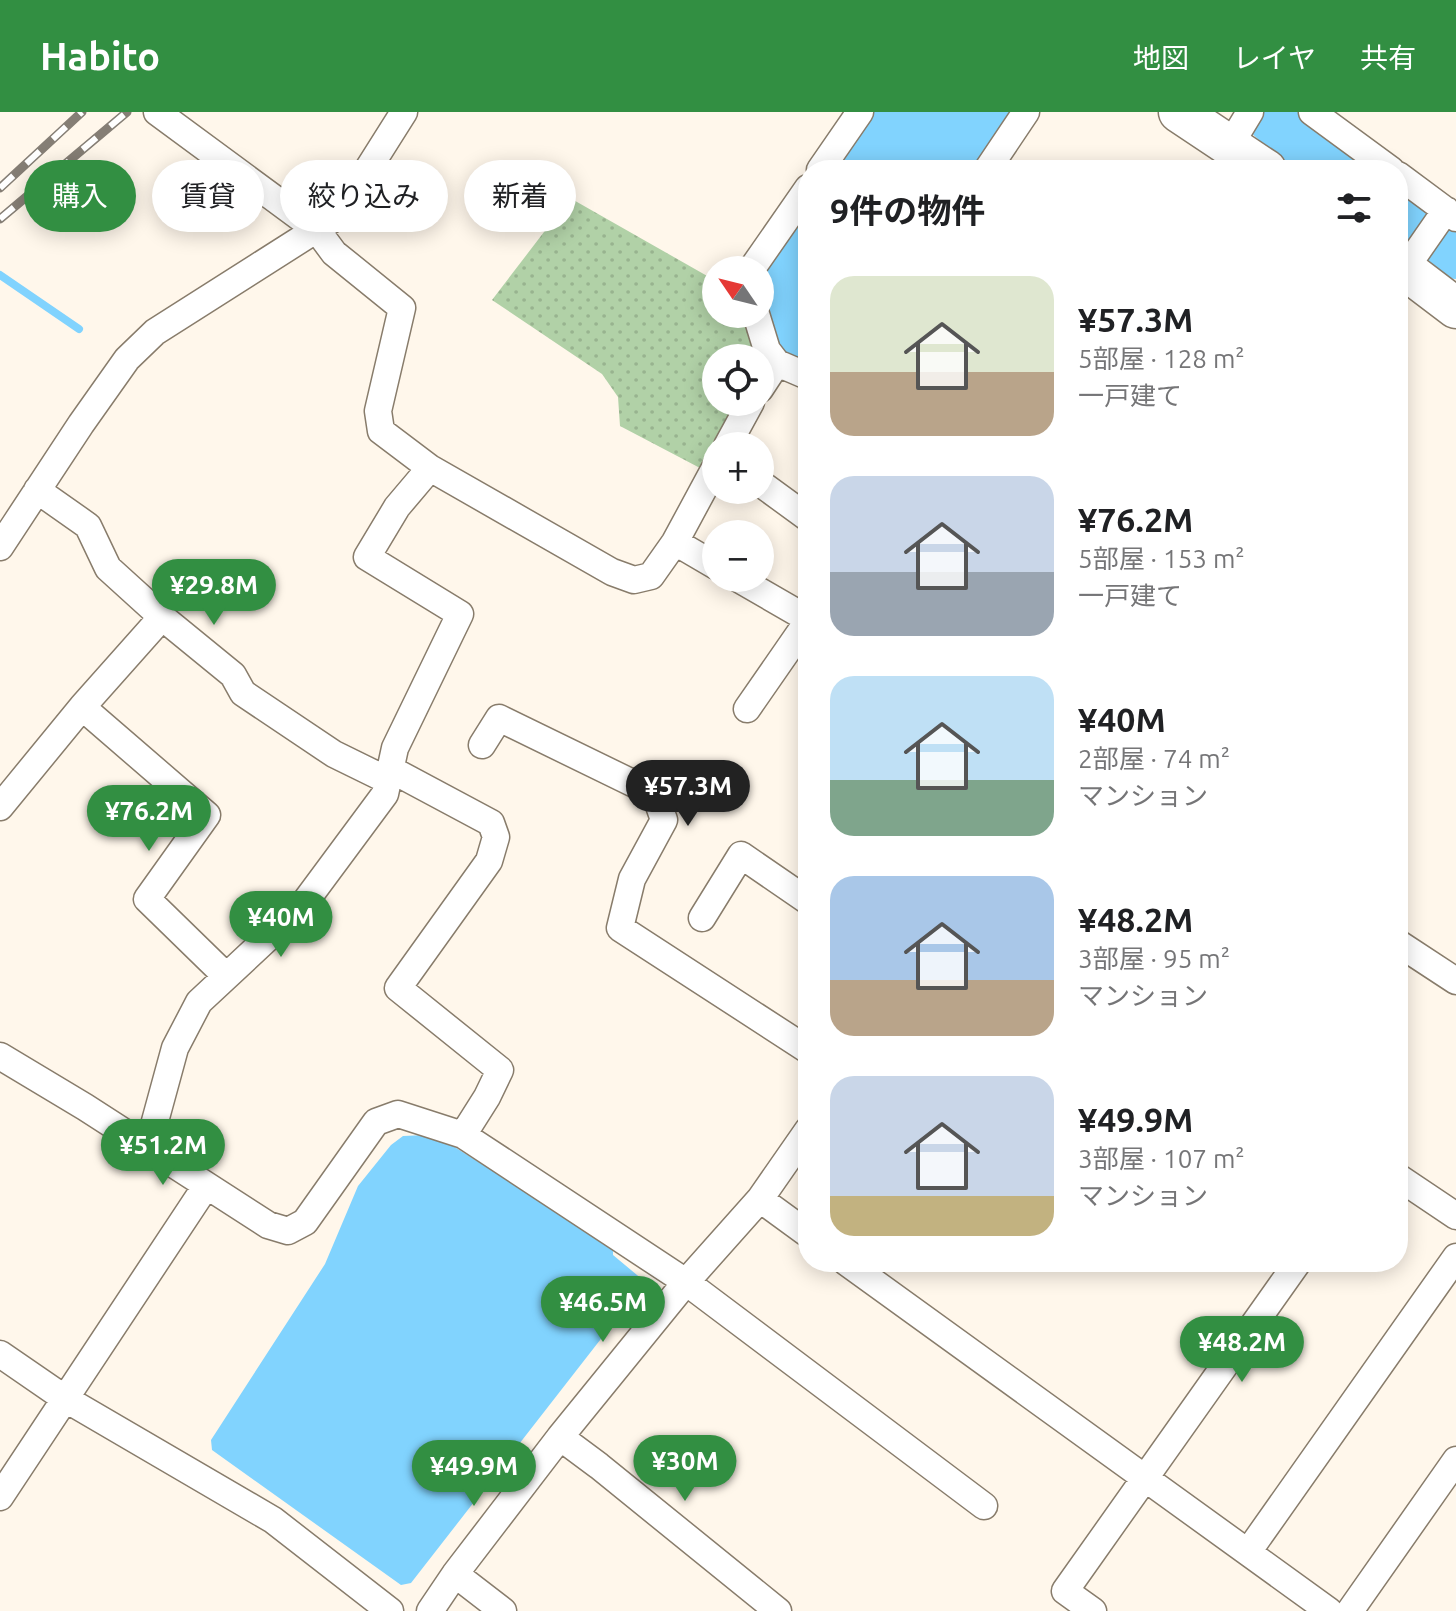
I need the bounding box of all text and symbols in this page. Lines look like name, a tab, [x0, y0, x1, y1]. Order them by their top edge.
text: Habito	[40, 35, 160, 77]
text: 地図	[1133, 42, 1189, 73]
text: レイヤ	[1233, 42, 1316, 73]
text: 共有	[1360, 42, 1416, 73]
chip: 購入	[24, 160, 136, 232]
chip: 賃貸	[152, 160, 264, 232]
chip: 絞り込み	[280, 160, 448, 232]
chip: 新着	[464, 160, 576, 232]
icon: filters	[1332, 186, 1376, 230]
text: 9件の物件	[830, 191, 985, 229]
north arrow	[702, 256, 774, 328]
map controls	[702, 256, 774, 592]
text: ¥57.3M	[1078, 300, 1193, 338]
icon: home	[894, 308, 990, 404]
button: locate	[702, 344, 774, 416]
text: 5部屋 · 128 m²	[1078, 344, 1245, 373]
text: 一戸建て	[1078, 381, 1182, 410]
button: +	[702, 432, 774, 504]
text: ¥76.2M	[1078, 500, 1193, 538]
icon: home	[894, 508, 990, 604]
button: −	[702, 520, 774, 592]
text: 5部屋 · 153 m²	[1078, 544, 1245, 573]
pin: ¥29.8M	[149, 559, 279, 627]
text: ¥29.8M	[170, 570, 258, 599]
text: 一戸建て	[1078, 581, 1182, 610]
text: ¥40M	[1078, 700, 1166, 738]
icon: home	[894, 708, 990, 804]
text: 2部屋 · 74 m²	[1078, 744, 1230, 773]
pin: ¥57.3M	[623, 760, 753, 828]
text: ¥57.3M	[644, 771, 732, 800]
text: マンション	[1078, 781, 1208, 810]
pin: ¥76.2M	[84, 785, 214, 853]
text: ¥76.2M	[105, 796, 193, 825]
pin: ¥40M	[234, 891, 328, 959]
text: ¥48.2M	[1078, 900, 1193, 938]
text: ¥40M	[247, 902, 315, 931]
icon: home	[894, 908, 990, 1004]
text: 3部屋 · 95 m²	[1078, 944, 1230, 973]
text: マンション	[1078, 981, 1208, 1010]
text: ¥49.9M	[1078, 1100, 1193, 1138]
icon: home	[894, 1108, 990, 1204]
pin: ¥51.2M	[98, 1119, 228, 1187]
text: ¥51.2M	[119, 1130, 207, 1159]
text: 3部屋 · 107 m²	[1078, 1144, 1245, 1173]
text: マンション	[1078, 1181, 1208, 1210]
pin: ¥46.5M	[538, 1276, 668, 1344]
text: ¥46.5M	[559, 1287, 647, 1316]
pin: ¥48.2M	[1177, 1316, 1307, 1384]
text: ¥48.2M	[1198, 1327, 1286, 1356]
pin: ¥30M	[638, 1435, 732, 1503]
pin: ¥49.9M	[409, 1440, 539, 1508]
text: ¥30M	[651, 1446, 719, 1475]
text: ¥49.9M	[430, 1451, 518, 1480]

